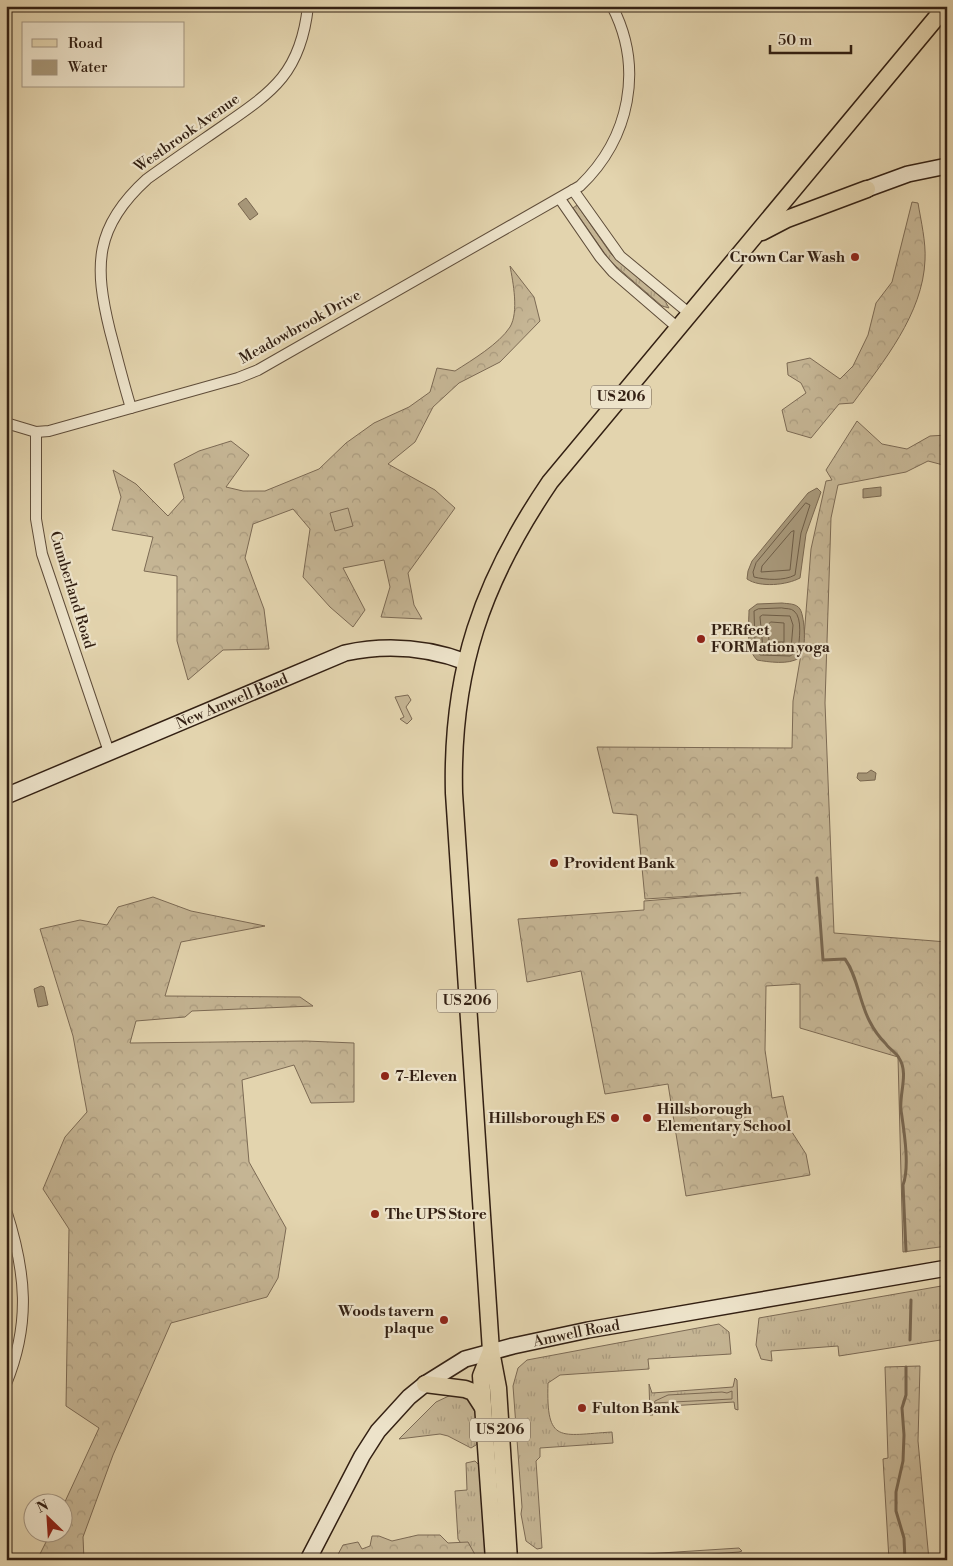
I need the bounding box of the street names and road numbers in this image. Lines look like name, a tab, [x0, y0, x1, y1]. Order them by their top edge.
street label: Westbrook Avenue	[130, 90, 243, 177]
street label: Meadowbrook Drive	[236, 286, 364, 368]
road number: US 206	[591, 386, 651, 408]
street label: Cumberland Road	[45, 529, 99, 651]
street label: New Amwell Road	[173, 669, 291, 733]
road number: US 206	[437, 989, 497, 1012]
street label: Amwell Road	[530, 1315, 622, 1351]
road number: US 206	[470, 1418, 530, 1442]

